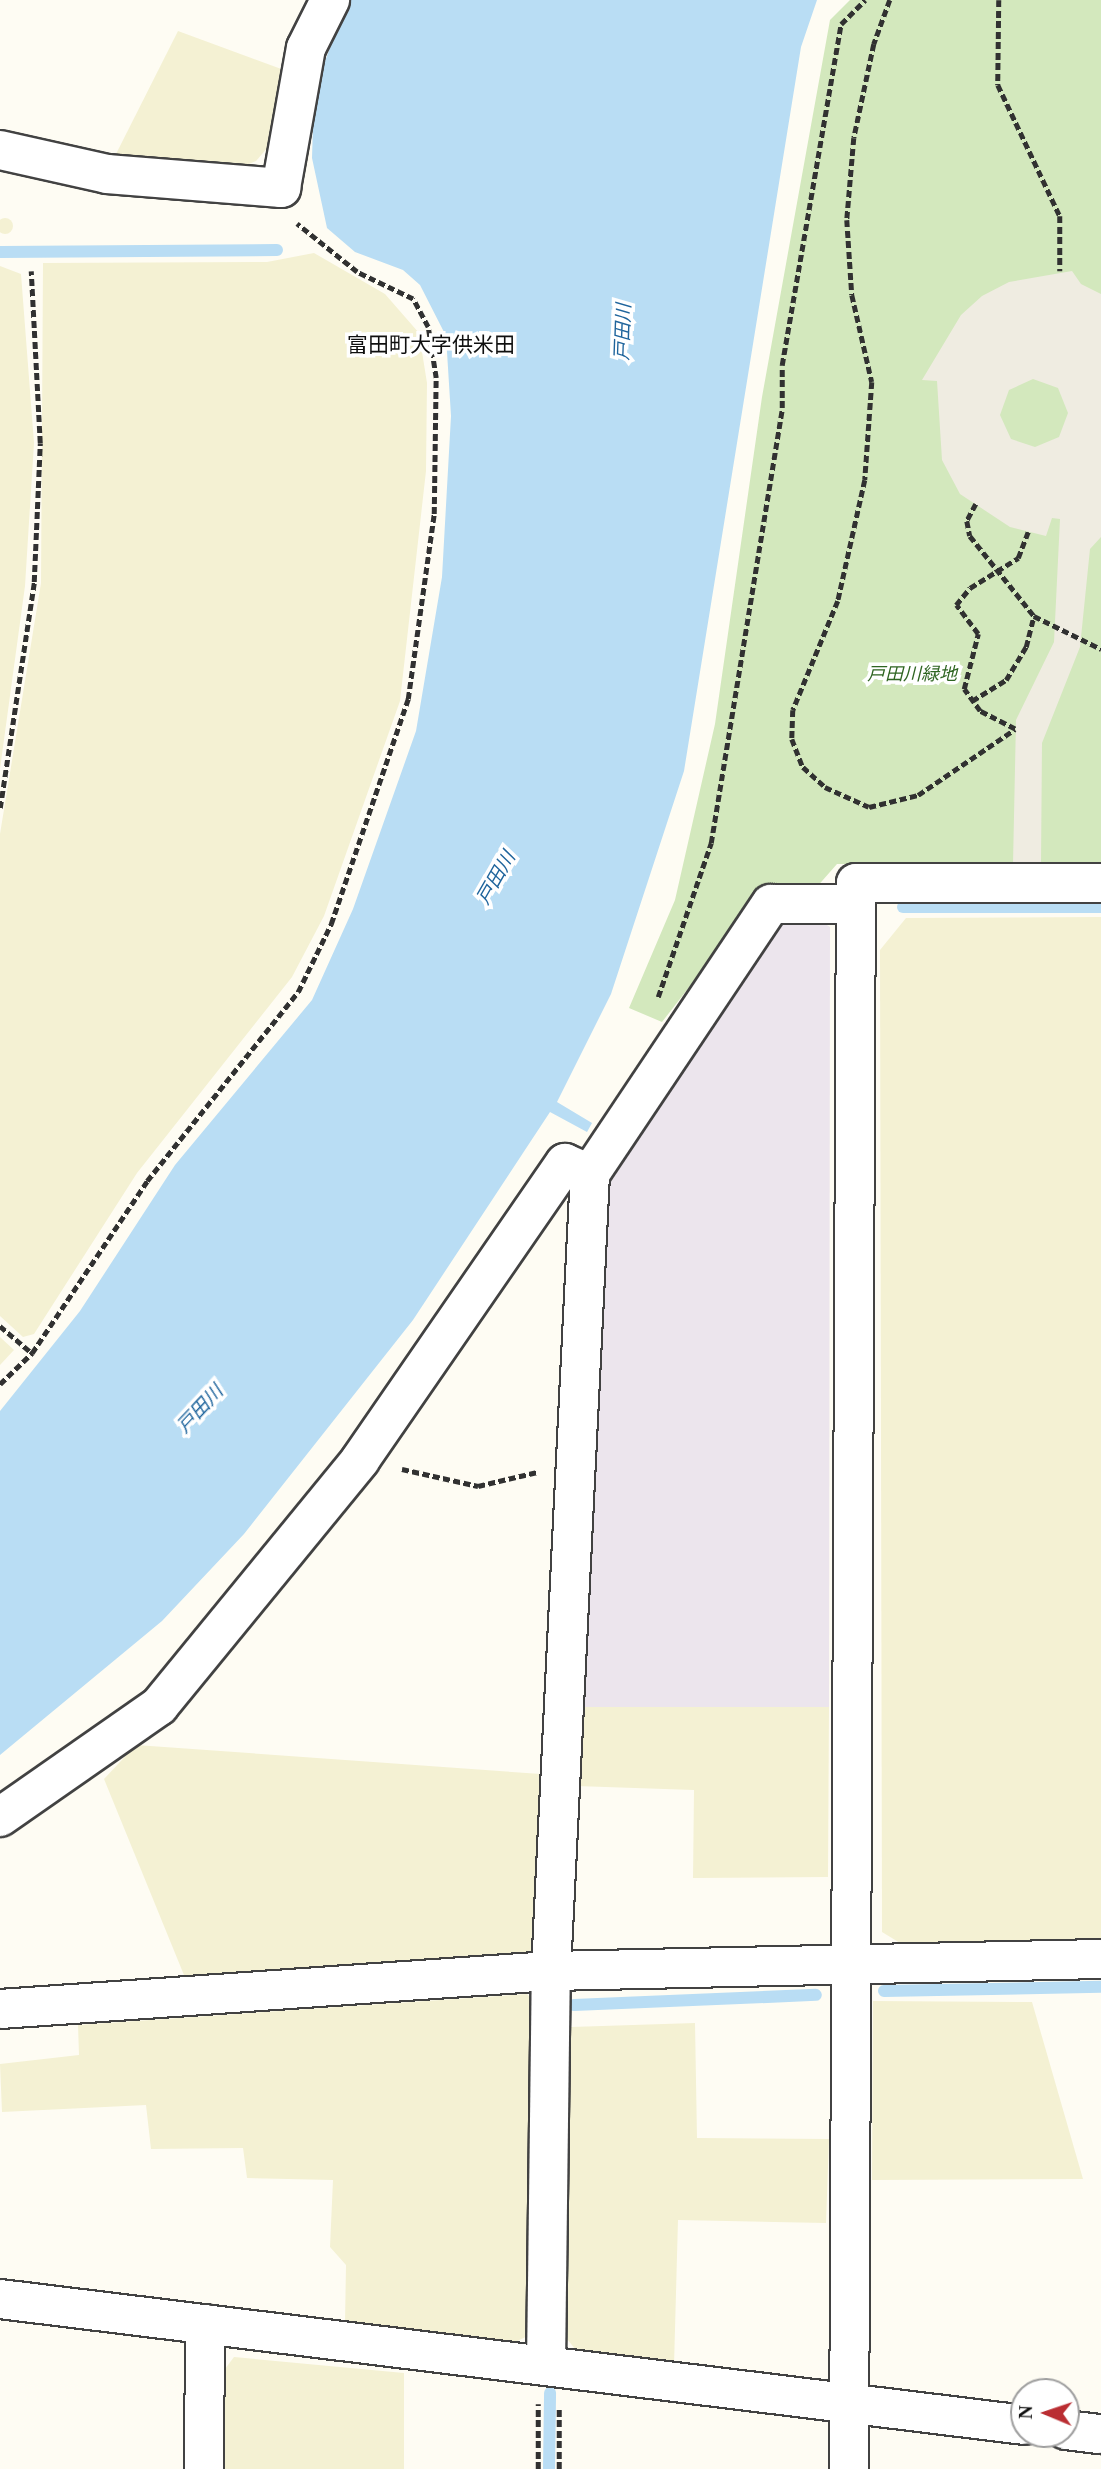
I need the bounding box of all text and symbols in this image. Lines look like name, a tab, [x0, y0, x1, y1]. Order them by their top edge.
water label: 戸田川	[611, 303, 635, 361]
district label: 富田町大字供米田	[347, 332, 515, 358]
park label: 戸田川緑地	[867, 663, 957, 685]
water label: 戸田川	[472, 848, 520, 908]
water label: 戸田川	[172, 1380, 228, 1438]
north arrow	[1010, 2378, 1080, 2448]
text: N	[1015, 2405, 1036, 2420]

